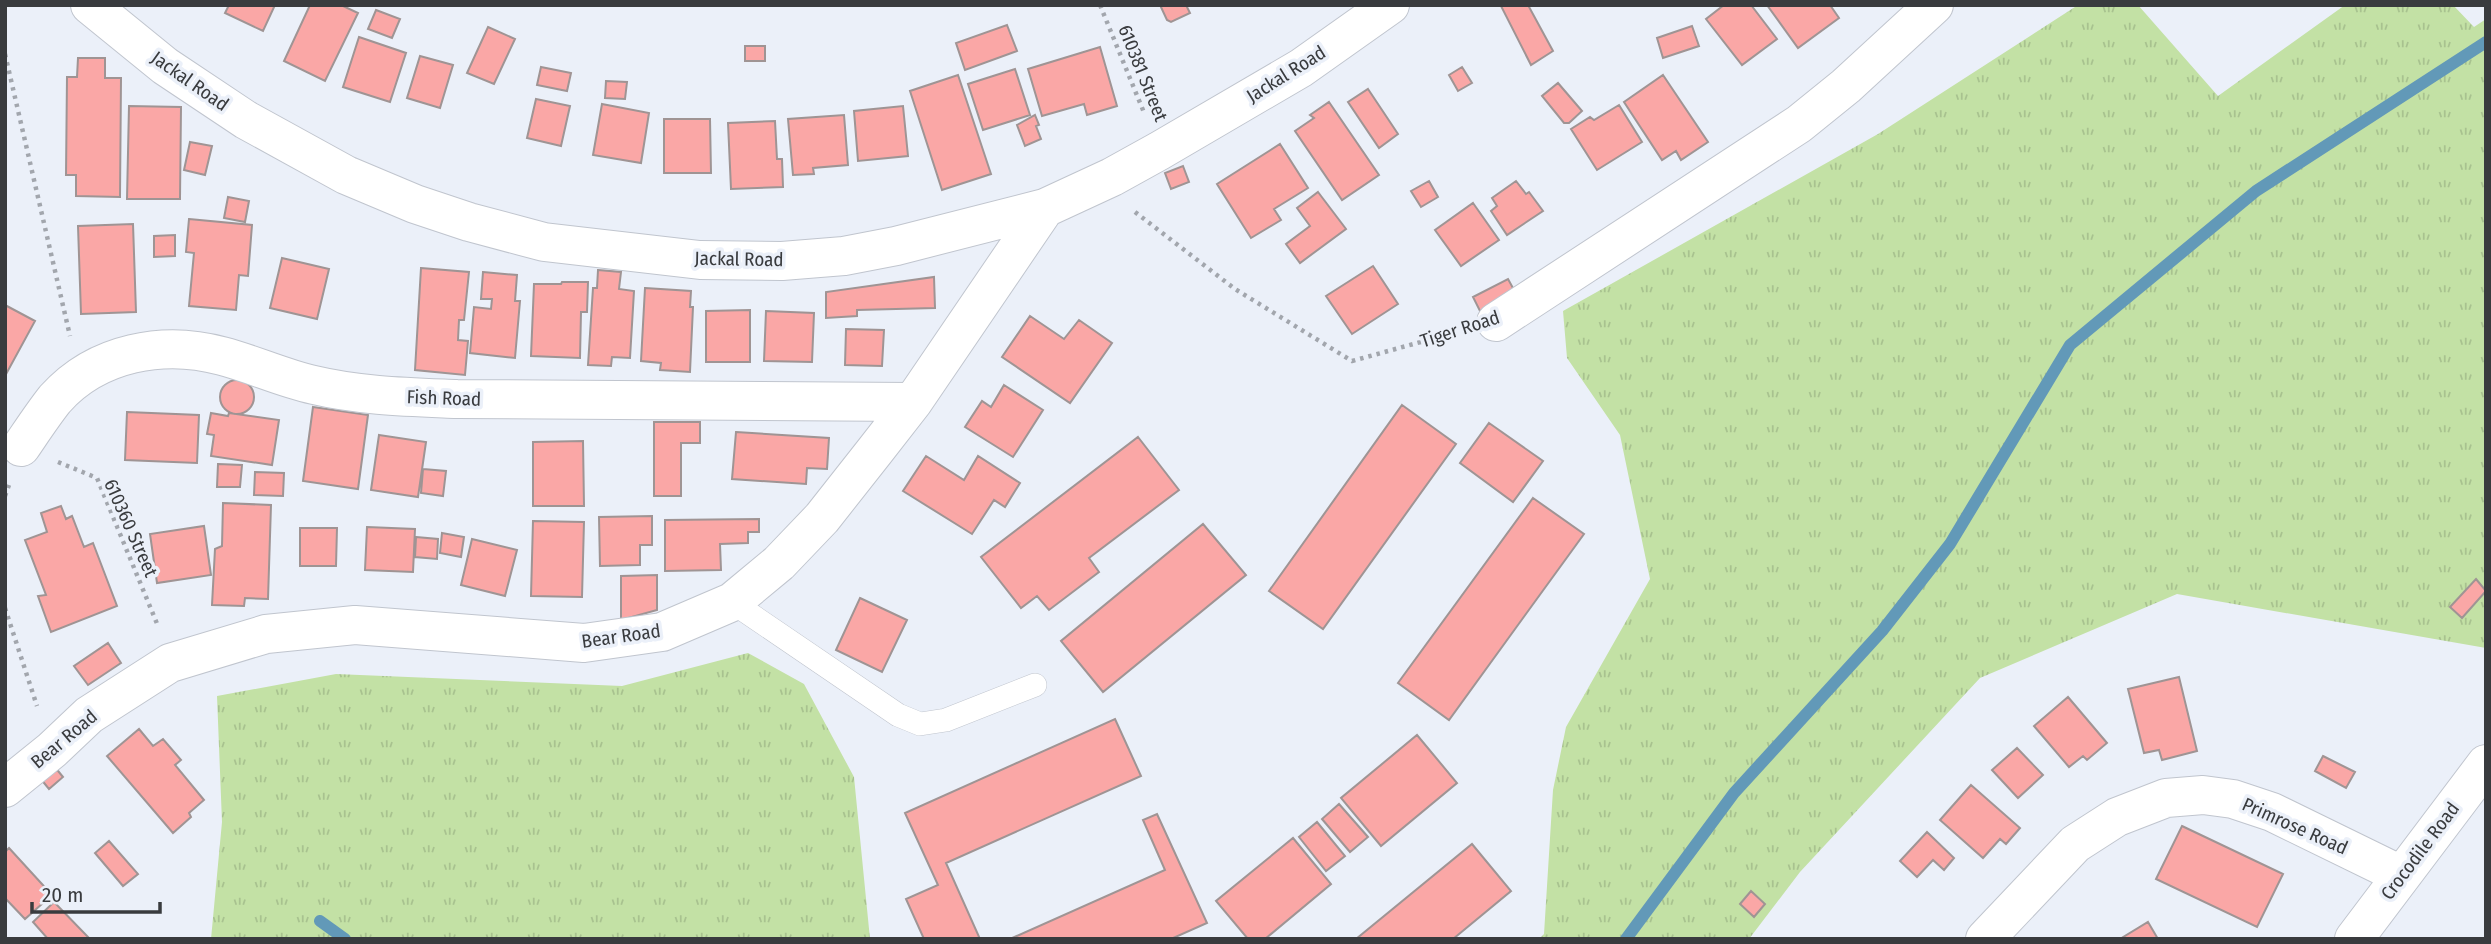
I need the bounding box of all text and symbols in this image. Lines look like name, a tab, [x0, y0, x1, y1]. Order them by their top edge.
street label: 610381 Street	[1113, 21, 1173, 125]
street label: Jackal Road	[1242, 41, 1330, 107]
street label: Jackal Road	[147, 46, 233, 116]
street label: Jackal Road	[694, 247, 784, 271]
street label: Tiger Road	[1417, 305, 1503, 353]
street label: Fish Road	[406, 385, 482, 411]
street label: 610360 Street	[99, 475, 163, 581]
street label: Bear Road	[580, 619, 662, 653]
street label: Bear Road	[26, 705, 102, 773]
street label: Primrose Road	[2239, 793, 2351, 859]
street label: Crocodile Road	[2376, 798, 2464, 904]
scale bar	[32, 870, 159, 914]
text: 20 m	[42, 882, 83, 908]

